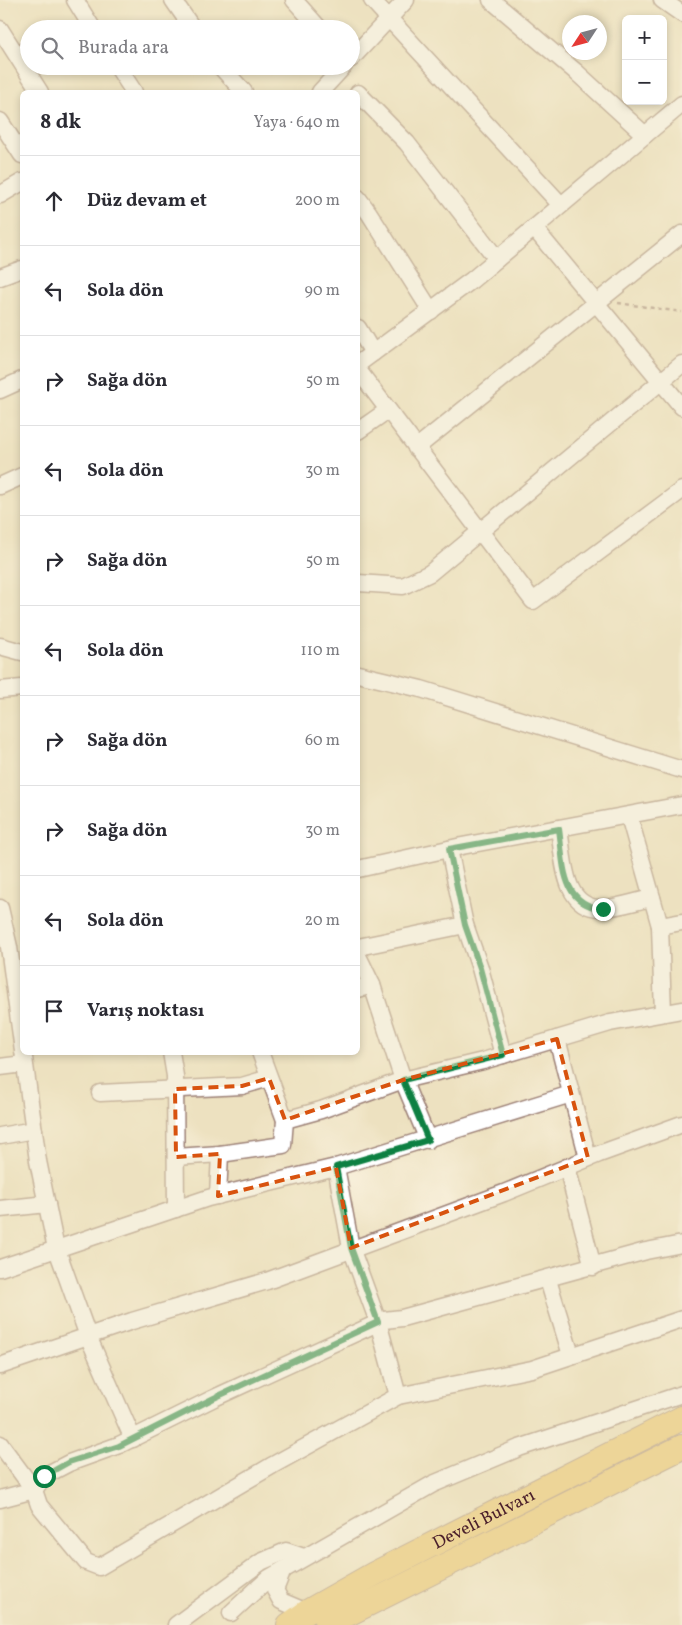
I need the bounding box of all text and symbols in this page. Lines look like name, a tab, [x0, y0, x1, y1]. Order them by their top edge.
north arrow	[562, 15, 607, 60]
map controls	[622, 15, 667, 105]
button: +	[622, 15, 667, 60]
search box	[20, 20, 360, 75]
icon: search	[38, 34, 66, 62]
text: Burada ara	[78, 35, 169, 61]
button: −	[622, 60, 667, 105]
text: 8 dk	[40, 108, 81, 137]
text: Yaya · 640 m	[253, 112, 340, 134]
icon: ahead	[40, 187, 68, 215]
text: Düz devam et	[87, 188, 207, 214]
text: 200 m	[295, 190, 340, 212]
icon: left	[40, 277, 68, 305]
text: Sola dön	[87, 278, 164, 304]
text: 90 m	[304, 280, 340, 302]
icon: right	[40, 367, 68, 395]
text: Sağa dön	[87, 368, 167, 394]
text: 50 m	[306, 370, 340, 392]
icon: left	[40, 457, 68, 485]
text: Sola dön	[87, 458, 164, 484]
text: 30 m	[305, 460, 340, 482]
icon: right	[40, 547, 68, 575]
text: Sağa dön	[87, 548, 167, 574]
text: 50 m	[306, 550, 340, 572]
icon: left	[40, 637, 68, 665]
text: Sola dön	[87, 638, 164, 664]
text: 110 m	[301, 640, 340, 662]
icon: right	[40, 727, 68, 755]
text: Sağa dön	[87, 728, 167, 754]
text: 60 m	[305, 730, 340, 752]
icon: right	[40, 817, 68, 845]
text: Sağa dön	[87, 818, 167, 844]
text: 30 m	[305, 820, 340, 842]
route end	[592, 898, 615, 921]
icon: left	[40, 907, 68, 935]
text: Sola dön	[87, 908, 164, 934]
text: 20 m	[305, 910, 340, 932]
icon: arrive	[40, 997, 68, 1025]
text: Varış noktası	[87, 998, 204, 1024]
route start	[33, 1465, 56, 1488]
street label: Develi Bulvarı	[429, 1483, 540, 1556]

